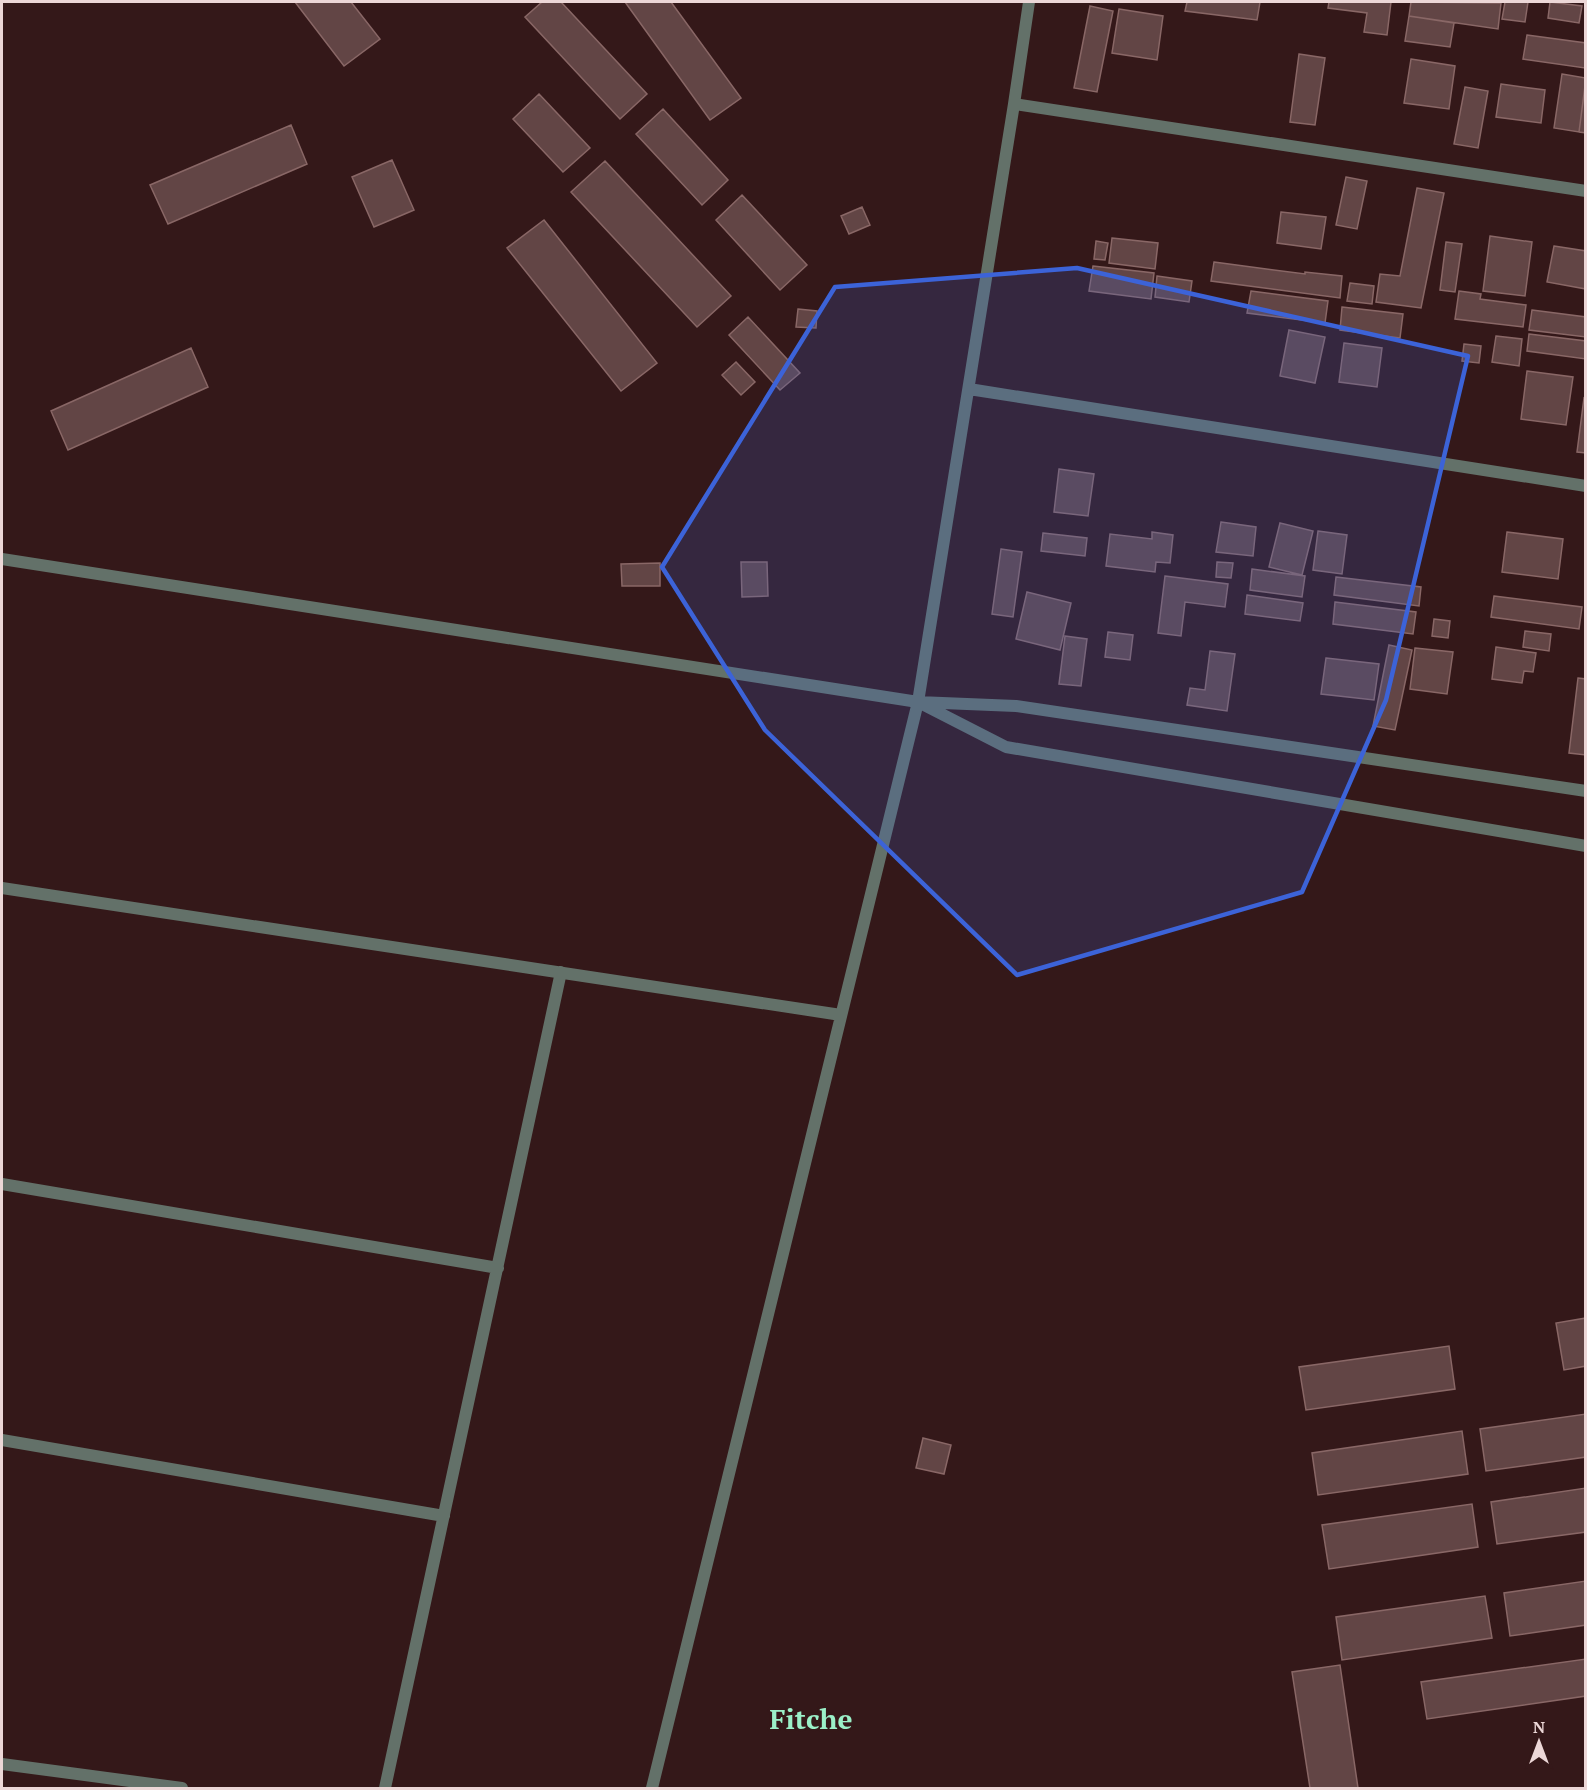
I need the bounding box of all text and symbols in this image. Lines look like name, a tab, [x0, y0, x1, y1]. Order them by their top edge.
district label: Fitche	[769, 1700, 853, 1737]
north arrow	[1509, 1712, 1569, 1772]
text: N	[1533, 1716, 1545, 1738]

